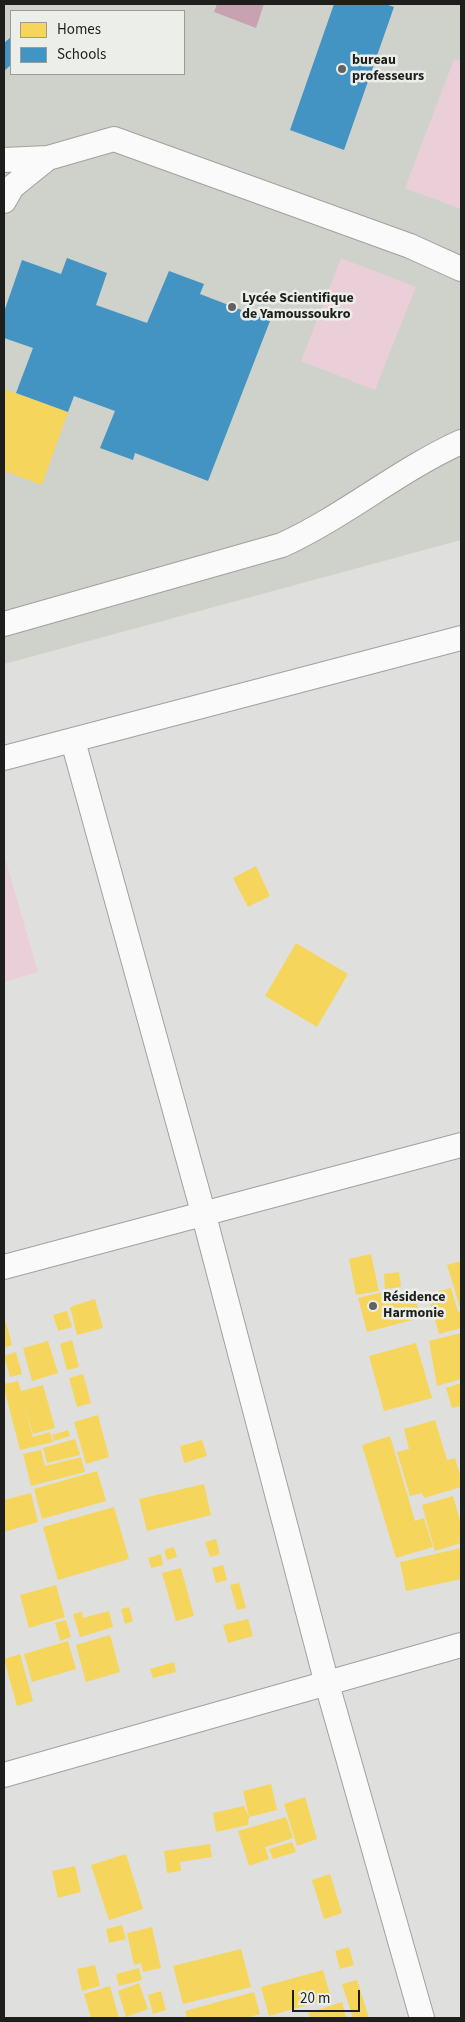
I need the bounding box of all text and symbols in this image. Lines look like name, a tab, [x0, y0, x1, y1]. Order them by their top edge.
legend	[10, 10, 185, 75]
text: Homes	[57, 19, 101, 40]
text: Schools	[57, 44, 106, 65]
place label: bureau professeurs	[352, 53, 424, 85]
marker: bureau professeurs	[336, 63, 348, 75]
place label: Lycée Scientifique de Yamoussoukro	[242, 291, 354, 324]
marker: Lycée Scientifique de Yamoussoukro	[226, 301, 238, 313]
place label: Résidence Harmonie	[383, 1290, 445, 1322]
marker: Résidence Harmonie	[367, 1300, 379, 1312]
scale bar	[295, 1980, 362, 2012]
text: 20 m	[300, 1988, 330, 2009]

